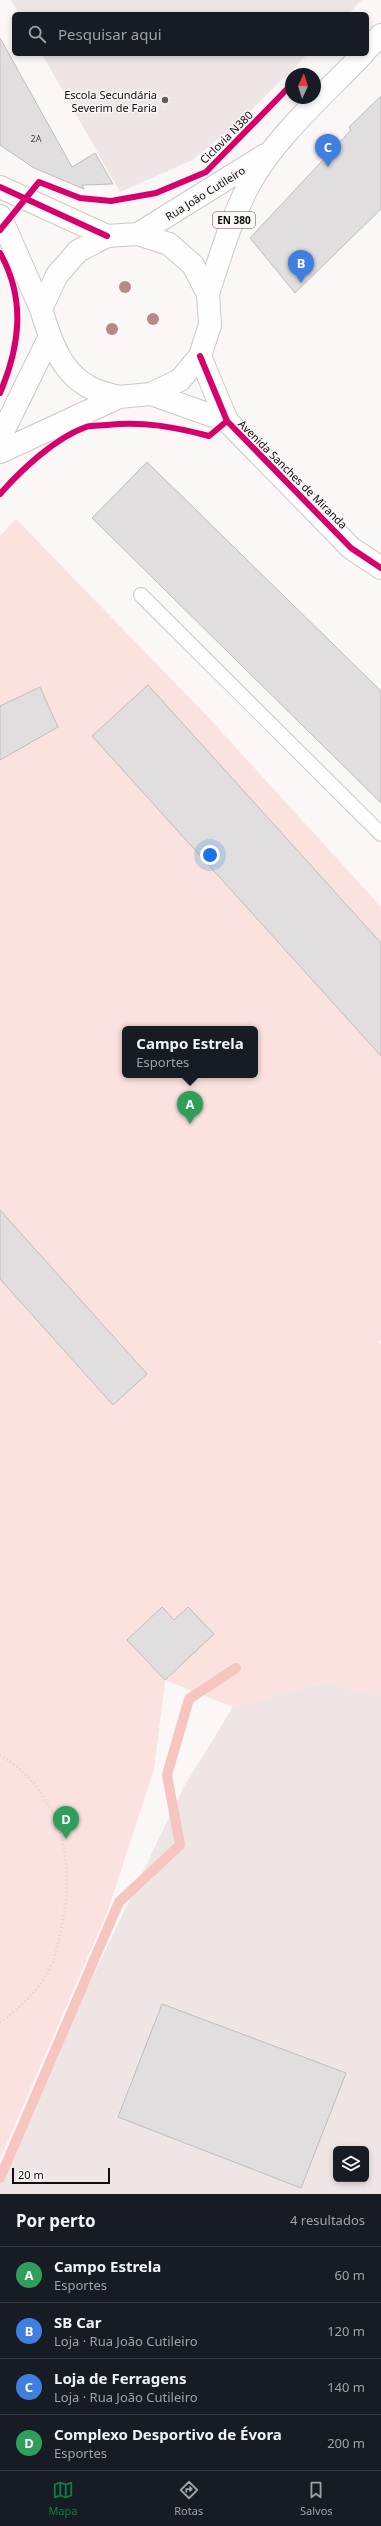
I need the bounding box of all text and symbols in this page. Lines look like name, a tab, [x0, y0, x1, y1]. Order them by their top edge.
search box	[12, 12, 369, 56]
icon: search	[26, 23, 48, 45]
text: Pesquisar aqui	[58, 24, 162, 44]
north arrow	[285, 68, 321, 104]
place label: Escola Secundária Severim de Faria	[64, 87, 157, 115]
marker: Escola Secundária Severim de Faria	[160, 95, 170, 105]
street label: Ciclovia N380	[196, 107, 256, 167]
house number: 2A	[31, 132, 42, 145]
pin: C	[315, 134, 341, 167]
street label: Rua João Cutileiro	[162, 162, 248, 224]
road number: EN 380	[213, 212, 255, 228]
pin: B	[288, 250, 314, 283]
street label: Avenida Sanches de Miranda	[235, 416, 351, 532]
your location	[200, 845, 220, 865]
popup	[122, 1026, 258, 1078]
text: Campo Estrela	[136, 1033, 244, 1053]
text: Esportes	[136, 1053, 189, 1071]
pin: A	[177, 1091, 203, 1124]
pin: D	[53, 1806, 79, 1839]
map controls	[333, 2146, 369, 2182]
button: layers	[333, 2146, 369, 2182]
scale bar	[12, 2166, 110, 2185]
text: 20 m	[18, 2167, 44, 2182]
text: Por perto	[16, 2209, 96, 2232]
text: 4 resultados	[290, 2211, 365, 2229]
text: Campo Estrela	[54, 2256, 161, 2276]
text: A	[25, 2266, 34, 2284]
text: 60 m	[335, 2266, 365, 2284]
text: Esportes	[54, 2276, 107, 2294]
text: SB Car	[54, 2312, 101, 2332]
text: B	[25, 2322, 33, 2340]
text: 120 m	[327, 2322, 365, 2340]
text: Loja · Rua João Cutileiro	[54, 2332, 198, 2350]
text: Loja de Ferragens	[54, 2368, 186, 2388]
text: C	[25, 2378, 33, 2396]
text: 140 m	[327, 2378, 365, 2396]
text: Loja · Rua João Cutileiro	[54, 2388, 198, 2406]
text: Complexo Desportivo de Évora	[54, 2424, 282, 2444]
text: D	[24, 2434, 34, 2452]
text: 200 m	[327, 2434, 365, 2452]
text: Esportes	[54, 2444, 107, 2462]
tab: Mapa	[48, 2479, 77, 2518]
tab: Rotas	[174, 2479, 203, 2518]
tab: Salvos	[300, 2479, 333, 2518]

